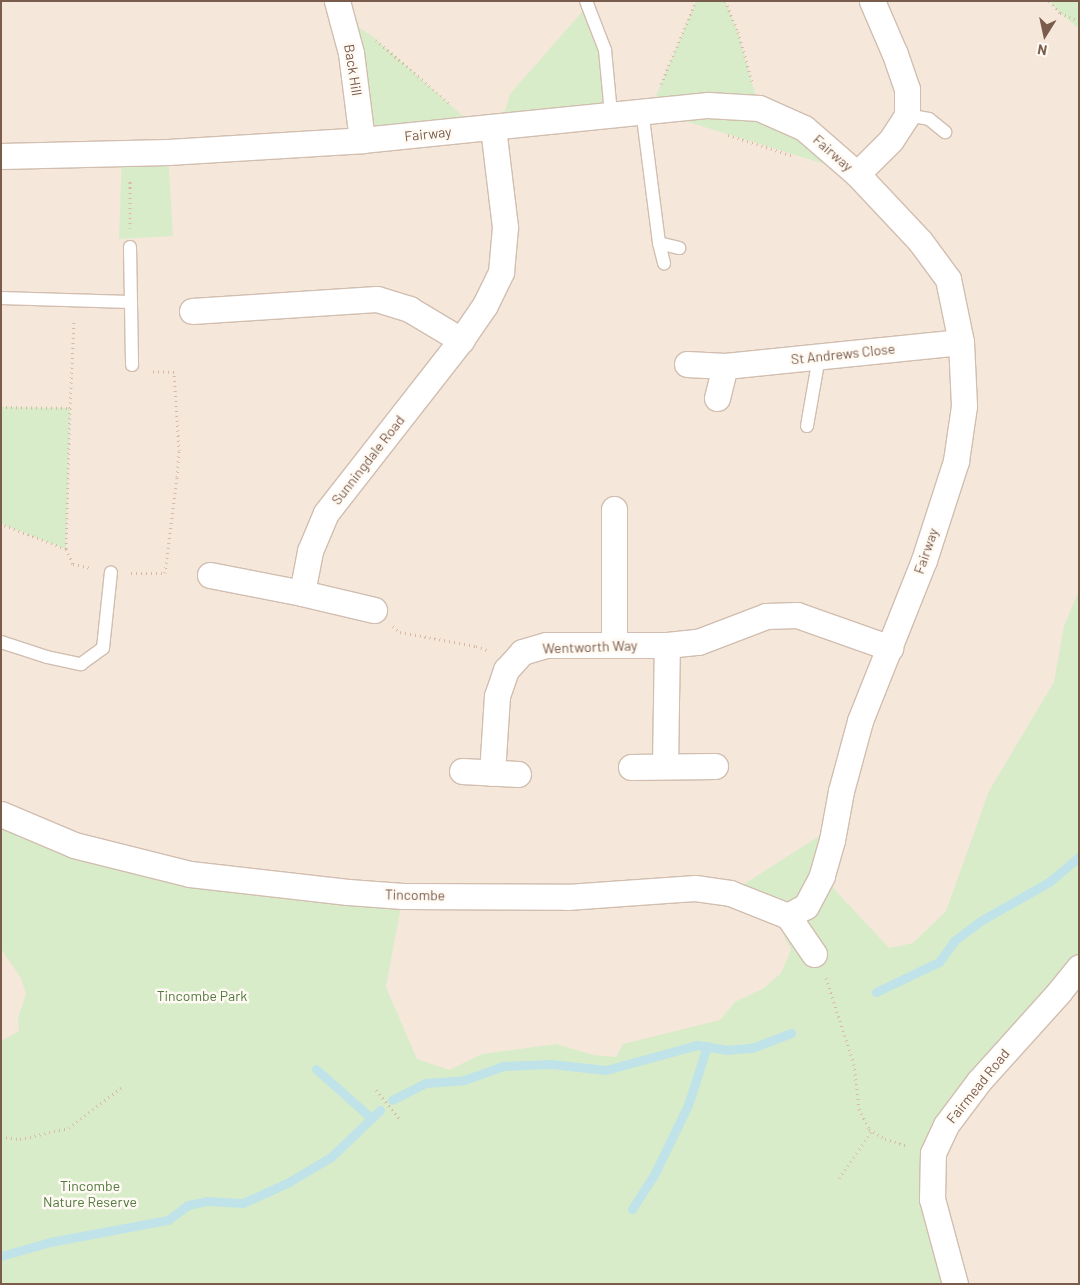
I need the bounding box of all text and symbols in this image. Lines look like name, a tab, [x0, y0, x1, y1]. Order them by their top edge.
north arrow	[1020, 10, 1070, 60]
text: N	[1036, 41, 1048, 59]
street label: Back Hill	[341, 43, 365, 97]
street label: Fairway	[404, 123, 452, 145]
street label: Fairway	[810, 131, 856, 175]
street label: St Andrews Close	[790, 340, 896, 368]
street label: Sunningdale Road	[328, 412, 408, 508]
street label: Fairway	[910, 526, 942, 576]
street label: Wentworth Way	[542, 637, 638, 657]
street label: Tincombe	[385, 886, 445, 904]
park label: Tincombe Park	[157, 988, 247, 1004]
street label: Fairmead Road	[943, 1045, 1013, 1127]
park label: Tincombe Nature Reserve	[43, 1178, 137, 1210]

